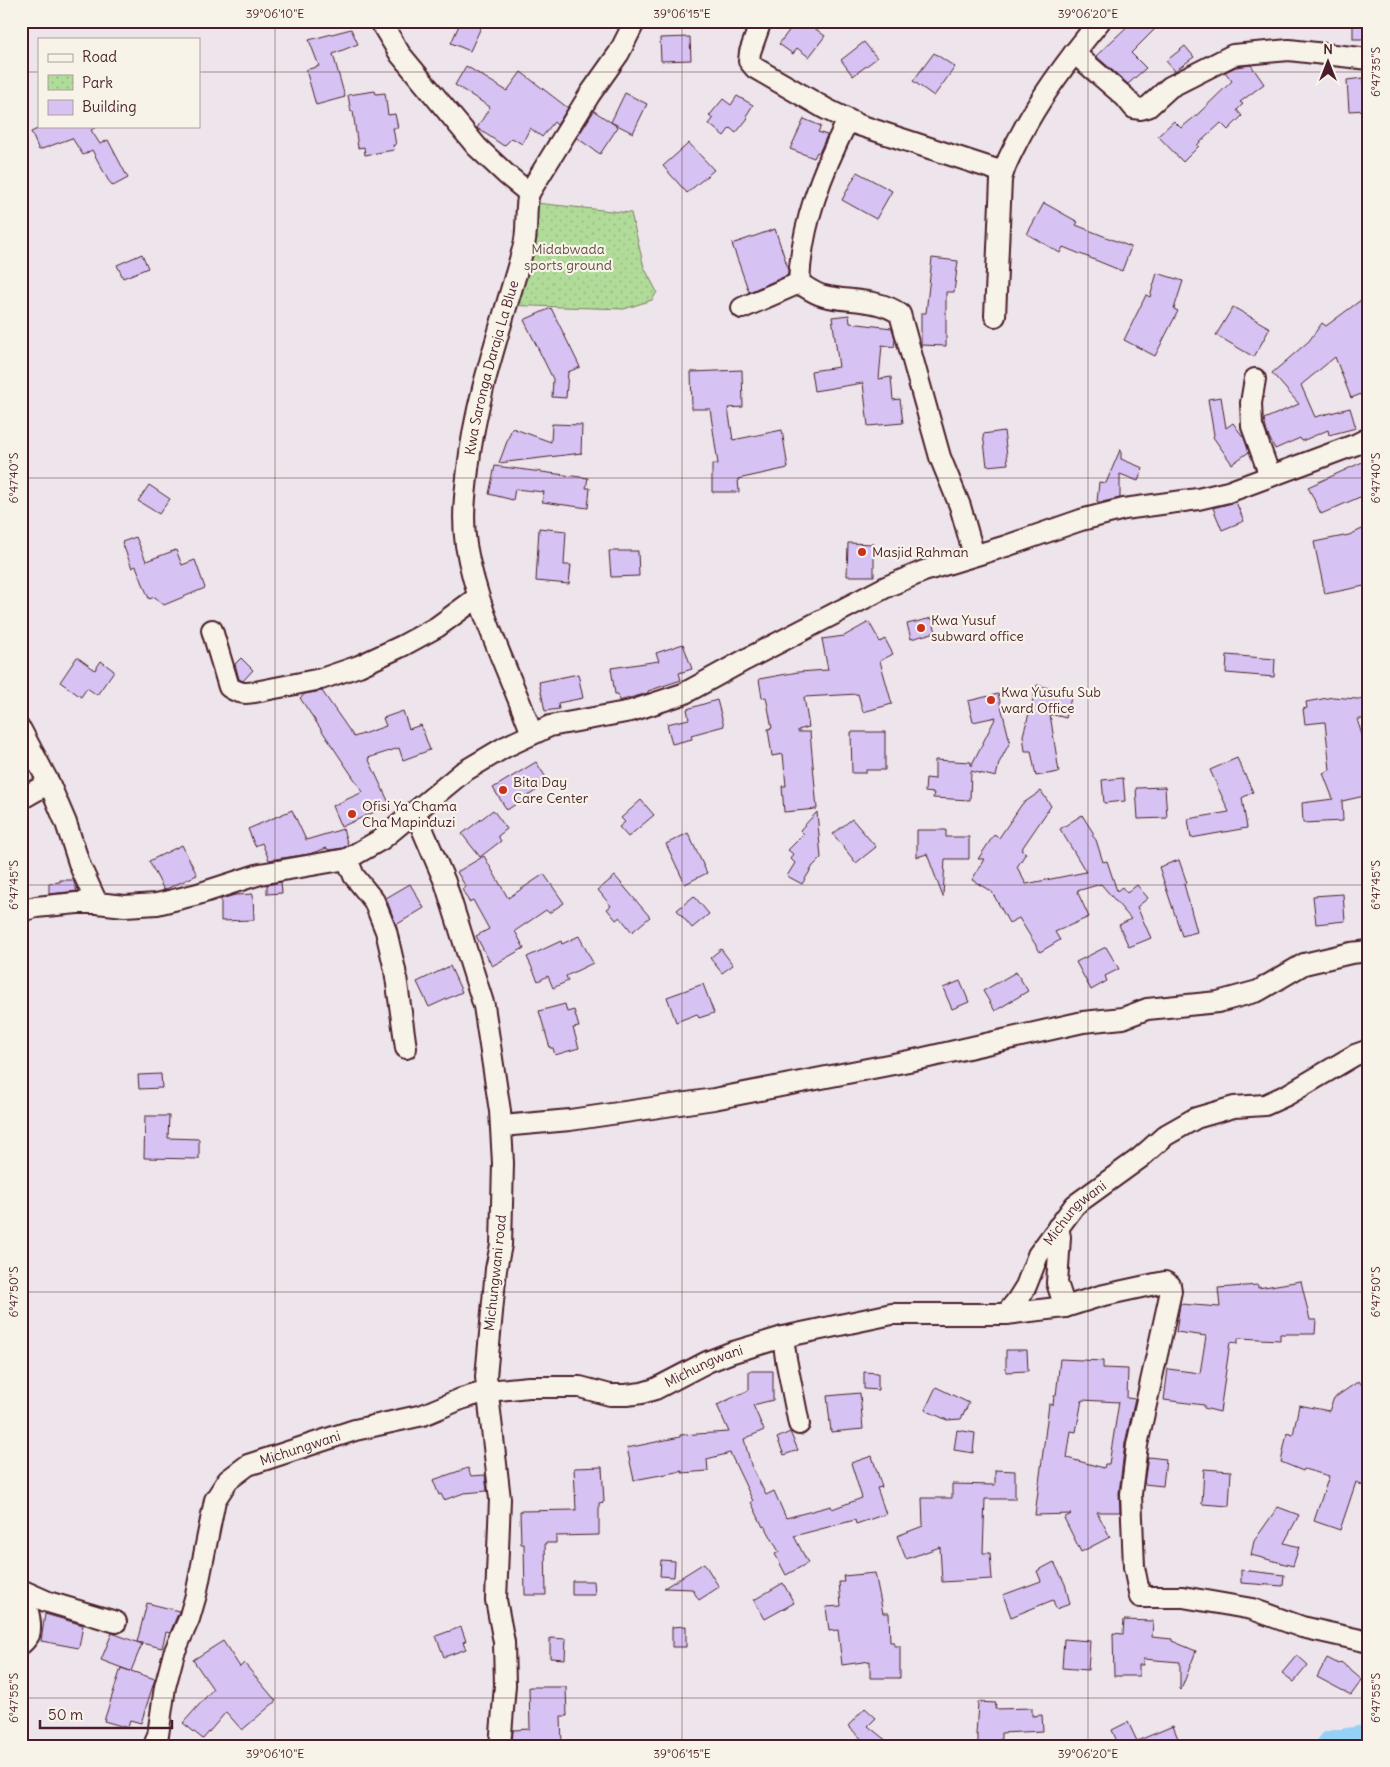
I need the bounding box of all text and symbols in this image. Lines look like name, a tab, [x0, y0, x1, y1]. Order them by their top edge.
text: 39°06'10"E	[246, 6, 304, 21]
text: 39°06'15"E	[653, 6, 711, 21]
text: 39°06'20"E	[1058, 6, 1118, 21]
legend	[38, 38, 200, 128]
north arrow	[1302, 38, 1352, 88]
text: N	[1323, 40, 1333, 58]
text: Road	[82, 47, 117, 66]
text: 6°47'35"S	[1368, 47, 1383, 97]
text: Park	[82, 73, 113, 92]
text: Building	[82, 97, 137, 116]
park label: Midabwada sports ground	[524, 240, 612, 274]
street label: Kwa Saronga Daraja La Blue	[461, 278, 523, 456]
text: 6°47'40"S	[6, 452, 21, 503]
text: 6°47'40"S	[1368, 452, 1383, 503]
place label: Masjid Rahman	[872, 543, 969, 561]
marker: Masjid Rahman	[856, 546, 868, 558]
place label: Kwa Yusuf subward office	[931, 611, 1024, 645]
marker: Kwa Yusuf subward office	[915, 622, 927, 634]
place label: Kwa Yusufu Sub ward Office	[1001, 683, 1101, 717]
marker: Kwa Yusufu Sub ward Office	[985, 694, 997, 706]
place label: Bita Day Care Center	[513, 773, 589, 807]
marker: Bita Day Care Center	[497, 784, 509, 796]
place label: Ofisi Ya Chama Cha Mapinduzi	[362, 797, 457, 831]
marker: Ofisi Ya Chama Cha Mapinduzi	[346, 808, 358, 820]
text: 6°47'45"S	[6, 860, 21, 910]
text: 6°47'45"S	[1368, 860, 1383, 910]
street label: Michungwani	[1039, 1177, 1110, 1249]
street label: Michungwani road	[480, 1214, 510, 1332]
text: 6°47'50"S	[6, 1266, 21, 1318]
text: 6°47'50"S	[1368, 1266, 1383, 1318]
street label: Michungwani	[662, 1341, 745, 1391]
street label: Michungwani	[257, 1426, 343, 1470]
text: 6°47'55"S	[6, 1673, 21, 1723]
text: 6°47'55"S	[1368, 1673, 1383, 1723]
scale bar	[40, 1697, 172, 1729]
text: 50 m	[48, 1705, 83, 1724]
text: 39°06'10"E	[246, 1746, 304, 1761]
text: 39°06'15"E	[653, 1746, 711, 1761]
text: 39°06'20"E	[1058, 1746, 1118, 1761]

